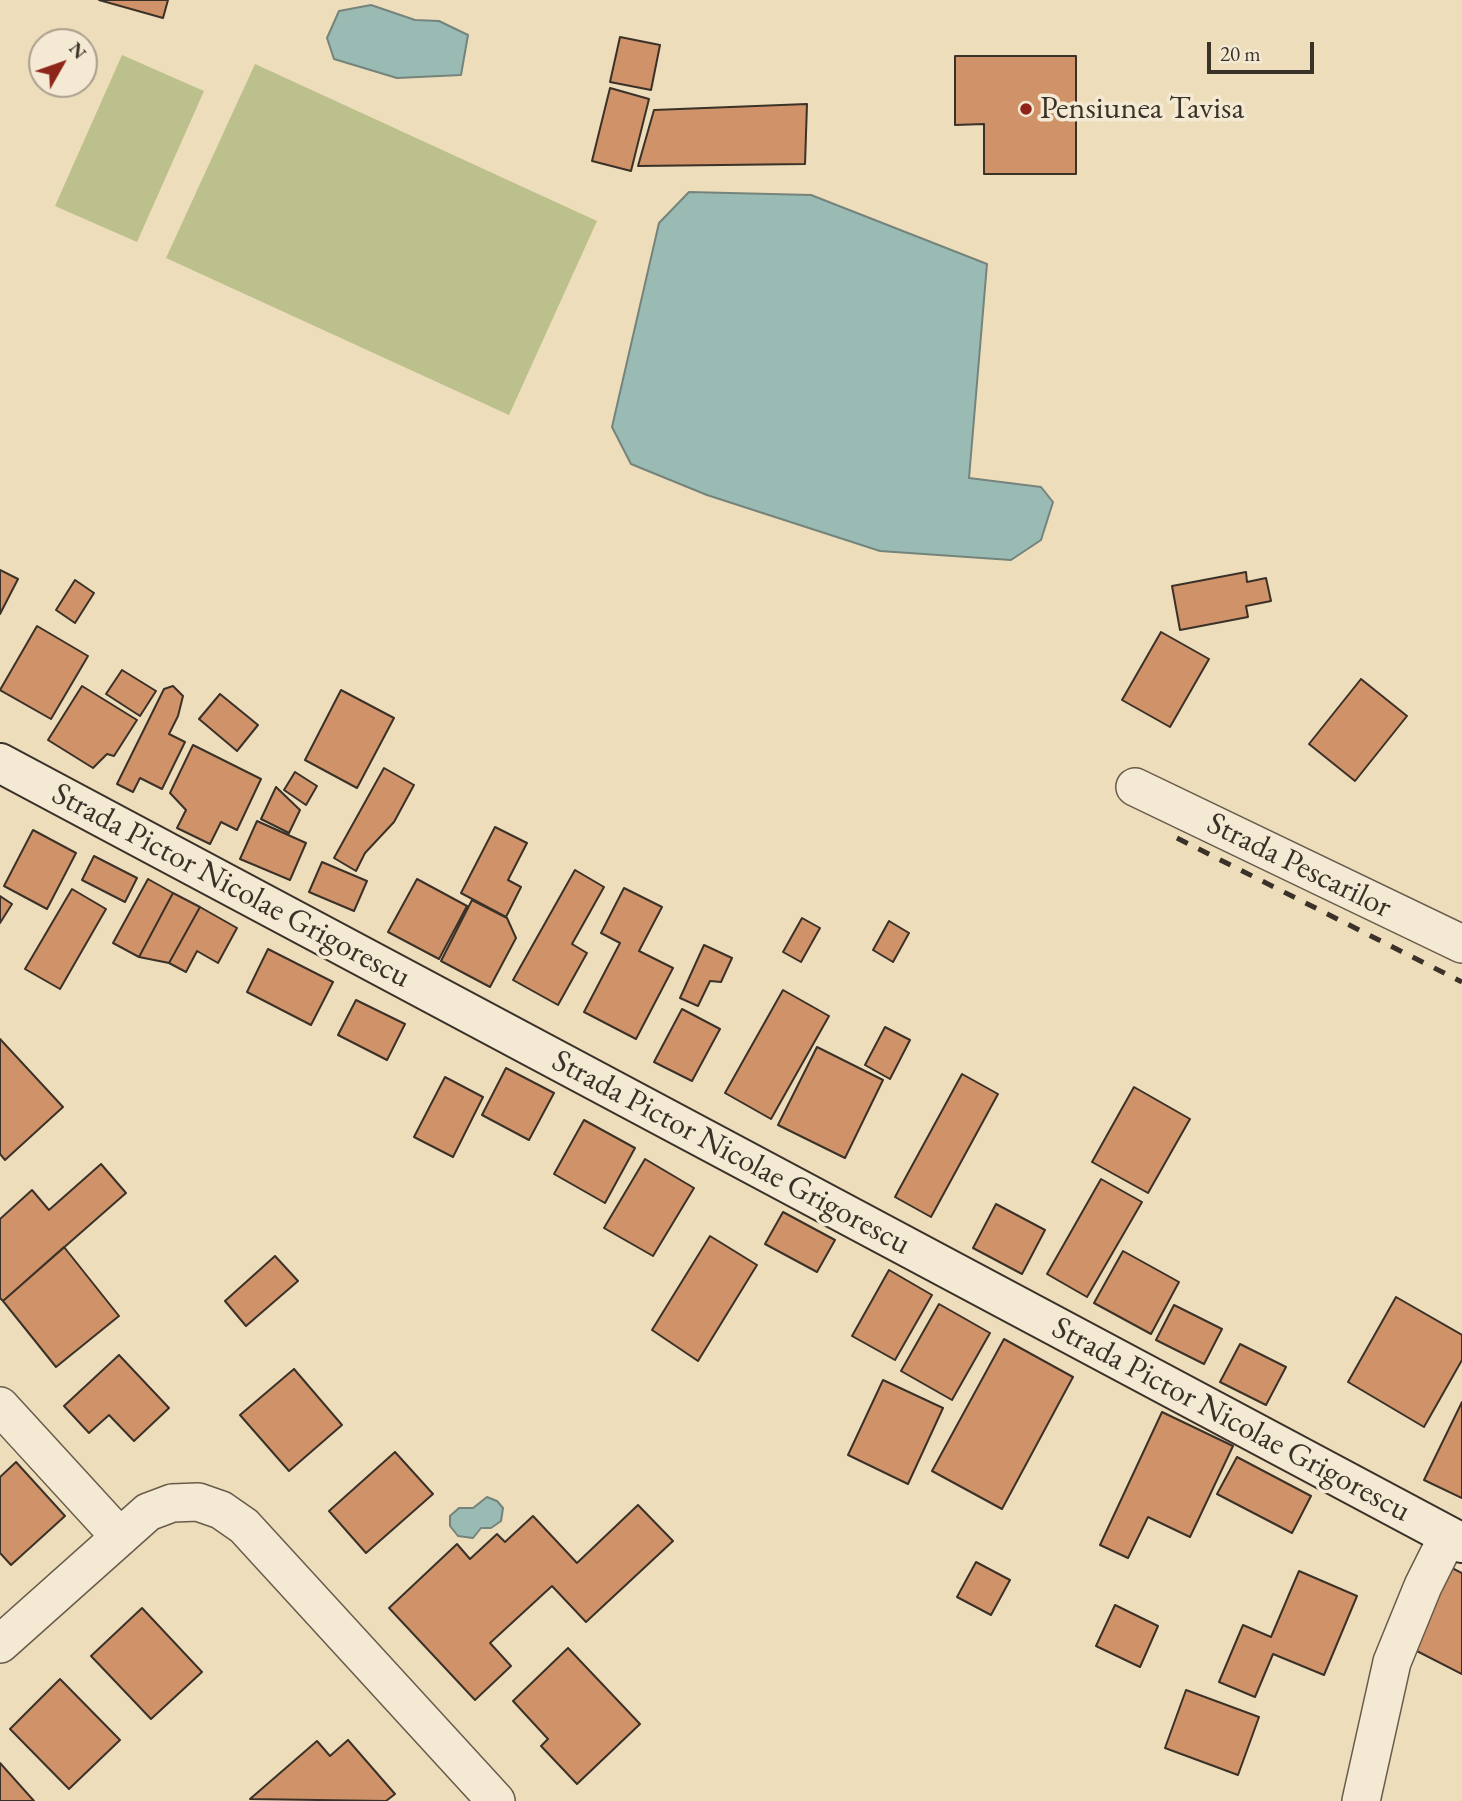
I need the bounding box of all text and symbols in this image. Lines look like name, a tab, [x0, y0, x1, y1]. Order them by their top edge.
north arrow	[28, 28, 98, 98]
scale bar	[1210, 28, 1317, 72]
text: N	[63, 37, 92, 64]
text: 20 m	[1220, 40, 1261, 67]
place label: Pensiunea Tavisa	[1040, 90, 1244, 128]
marker: Pensiunea Tavisa	[1018, 101, 1034, 117]
street label: Strada Pictor Nicolae Grigorescu	[45, 775, 417, 997]
street label: Strada Pescarilor	[1200, 805, 1398, 927]
street label: Strada Pictor Nicolae Grigorescu	[545, 1042, 917, 1264]
street label: Strada Pictor Nicolae Grigorescu	[1045, 1309, 1417, 1531]

